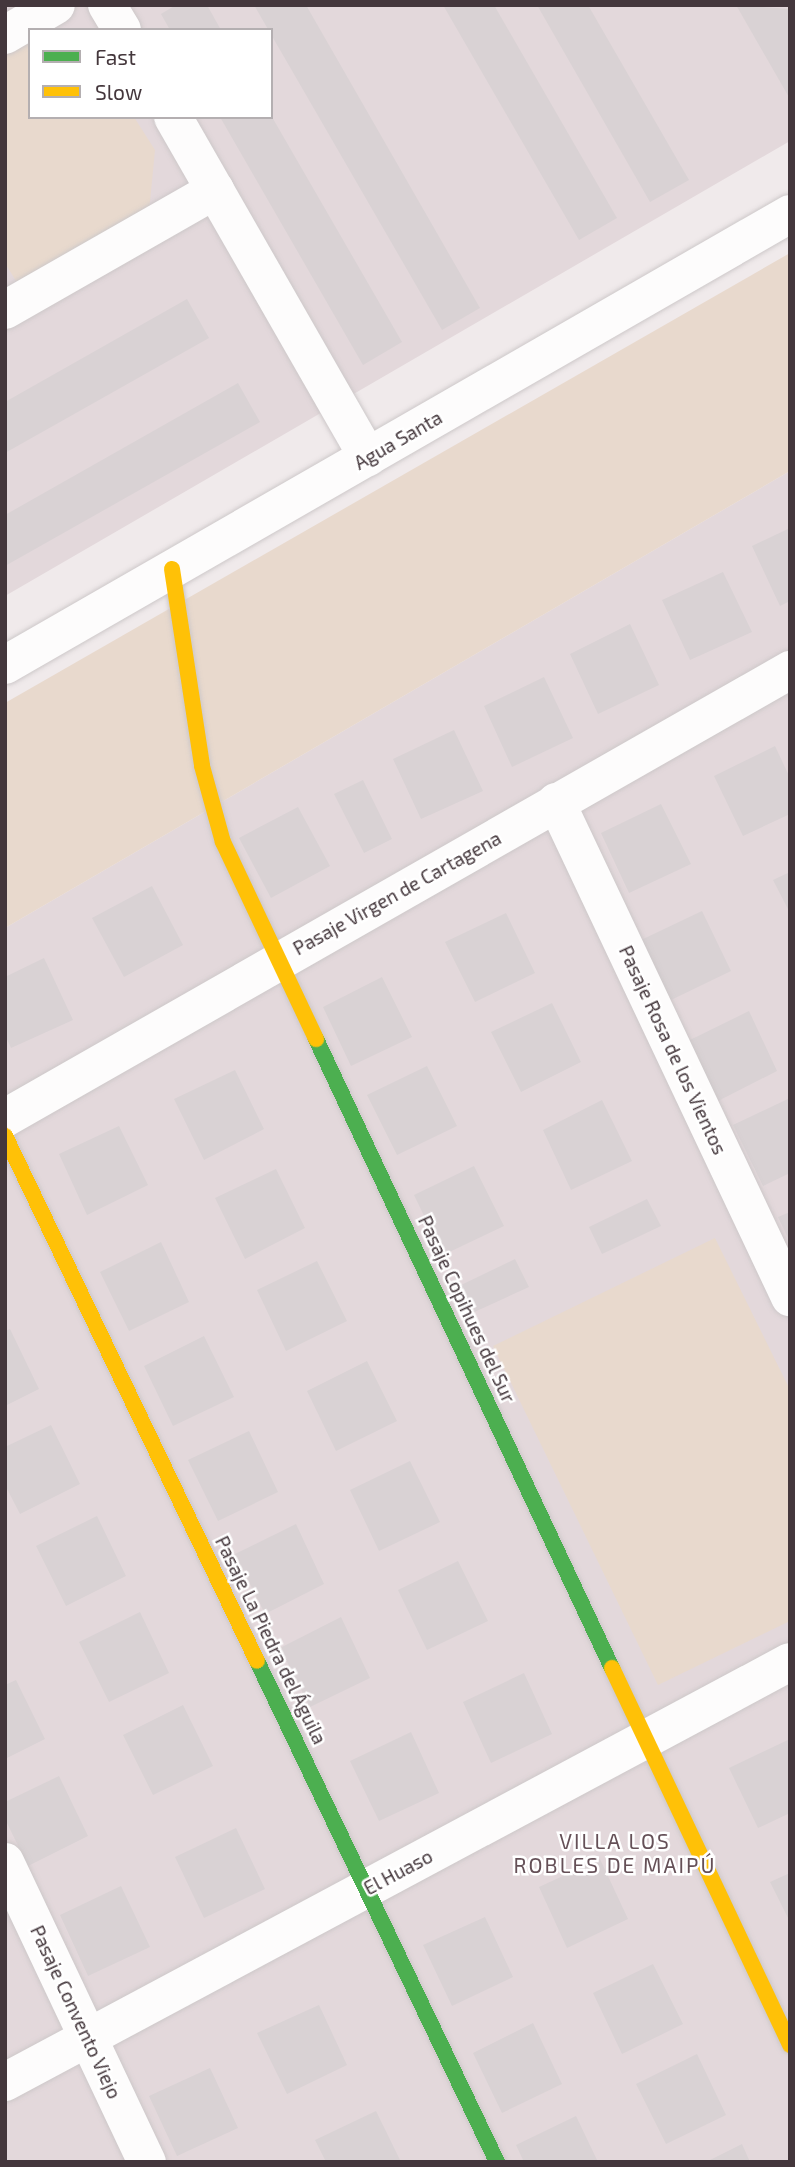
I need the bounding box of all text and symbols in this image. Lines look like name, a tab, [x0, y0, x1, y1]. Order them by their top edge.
legend	[28, 28, 273, 119]
text: Fast	[95, 44, 136, 69]
text: Slow	[95, 79, 142, 104]
street label: Agua Santa	[350, 406, 446, 474]
street label: Pasaje Virgen de Cartagena	[289, 826, 505, 960]
street label: Pasaje Rosa de los Vientos	[614, 942, 732, 1158]
street label: Pasaje Copihues del Sur	[414, 1212, 520, 1406]
street label: Pasaje La Piedra del Águila	[210, 1532, 332, 1748]
district label: VILLA LOS ROBLES DE MAIPÚ	[515, 1828, 715, 1878]
street label: El Huaso	[360, 1844, 436, 1900]
street label: Pasaje Convento Viejo	[26, 1922, 126, 2102]

